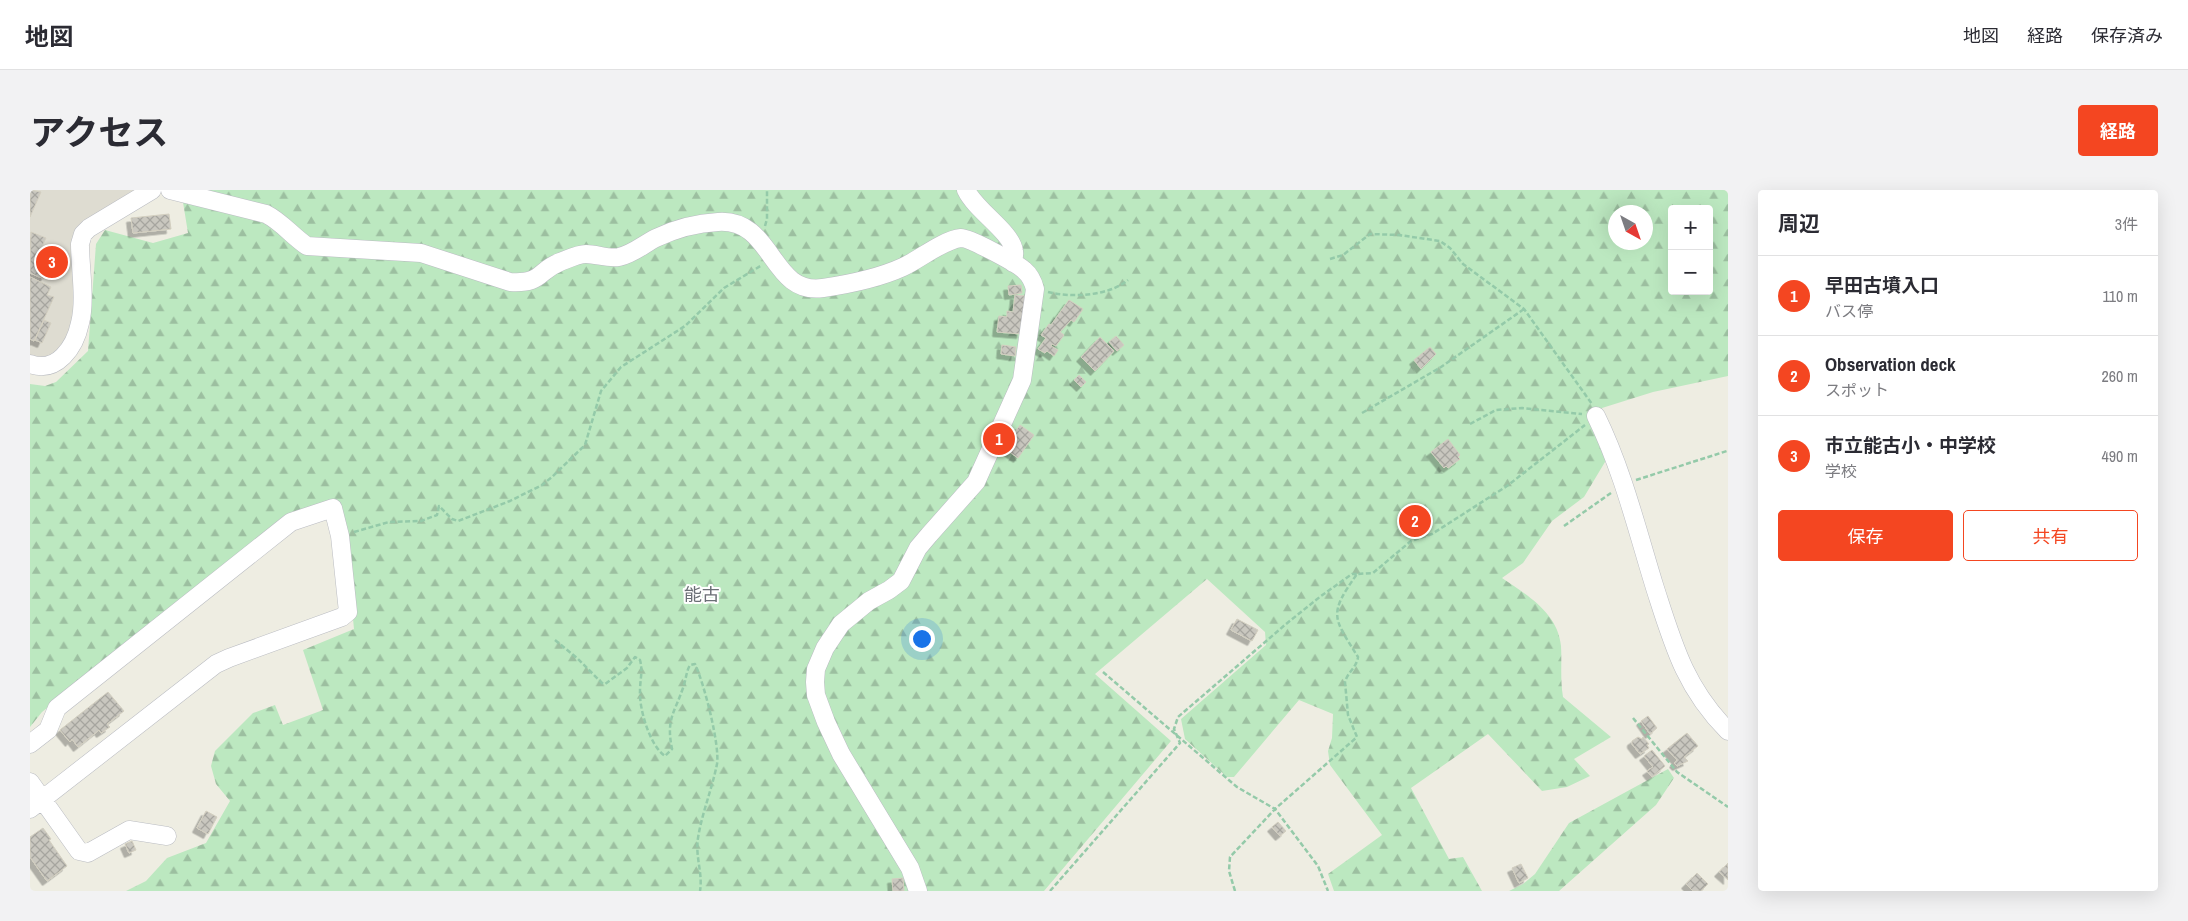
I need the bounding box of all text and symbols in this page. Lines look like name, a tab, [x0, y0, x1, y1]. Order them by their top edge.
text: 地図	[25, 20, 73, 52]
text: 地図	[1963, 23, 1999, 48]
text: 経路	[2027, 23, 2063, 48]
text: 保存済み	[2091, 23, 2163, 48]
button: 経路	[2078, 105, 2158, 156]
text: アクセス	[30, 109, 168, 156]
north arrow	[1608, 205, 1653, 250]
map controls	[1668, 205, 1713, 295]
button: +	[1668, 205, 1713, 250]
text: 周辺	[1778, 209, 1820, 238]
text: 3件	[2115, 213, 2138, 235]
pin: 3	[36, 243, 68, 281]
button: −	[1668, 250, 1713, 295]
text: 早田古墳入口	[1825, 272, 1939, 298]
text: 1	[1790, 285, 1798, 307]
text: 110 m	[2102, 285, 2138, 307]
text: バス停	[1825, 300, 1873, 322]
text: Observation deck	[1825, 351, 1956, 377]
text: 2	[1790, 365, 1798, 387]
text: 260 m	[2102, 365, 2138, 387]
text: スポット	[1825, 379, 1889, 401]
pin: 1	[983, 420, 1015, 458]
text: 市立能古小・中学校	[1825, 432, 1996, 458]
text: 3	[1790, 445, 1798, 467]
text: 490 m	[2102, 445, 2138, 467]
text: 学校	[1825, 460, 1857, 482]
pin: 2	[1399, 502, 1431, 540]
button: 保存	[1778, 510, 1953, 561]
button: 共有	[1963, 510, 2138, 561]
district label: 能古	[684, 582, 720, 607]
your location	[909, 626, 935, 652]

